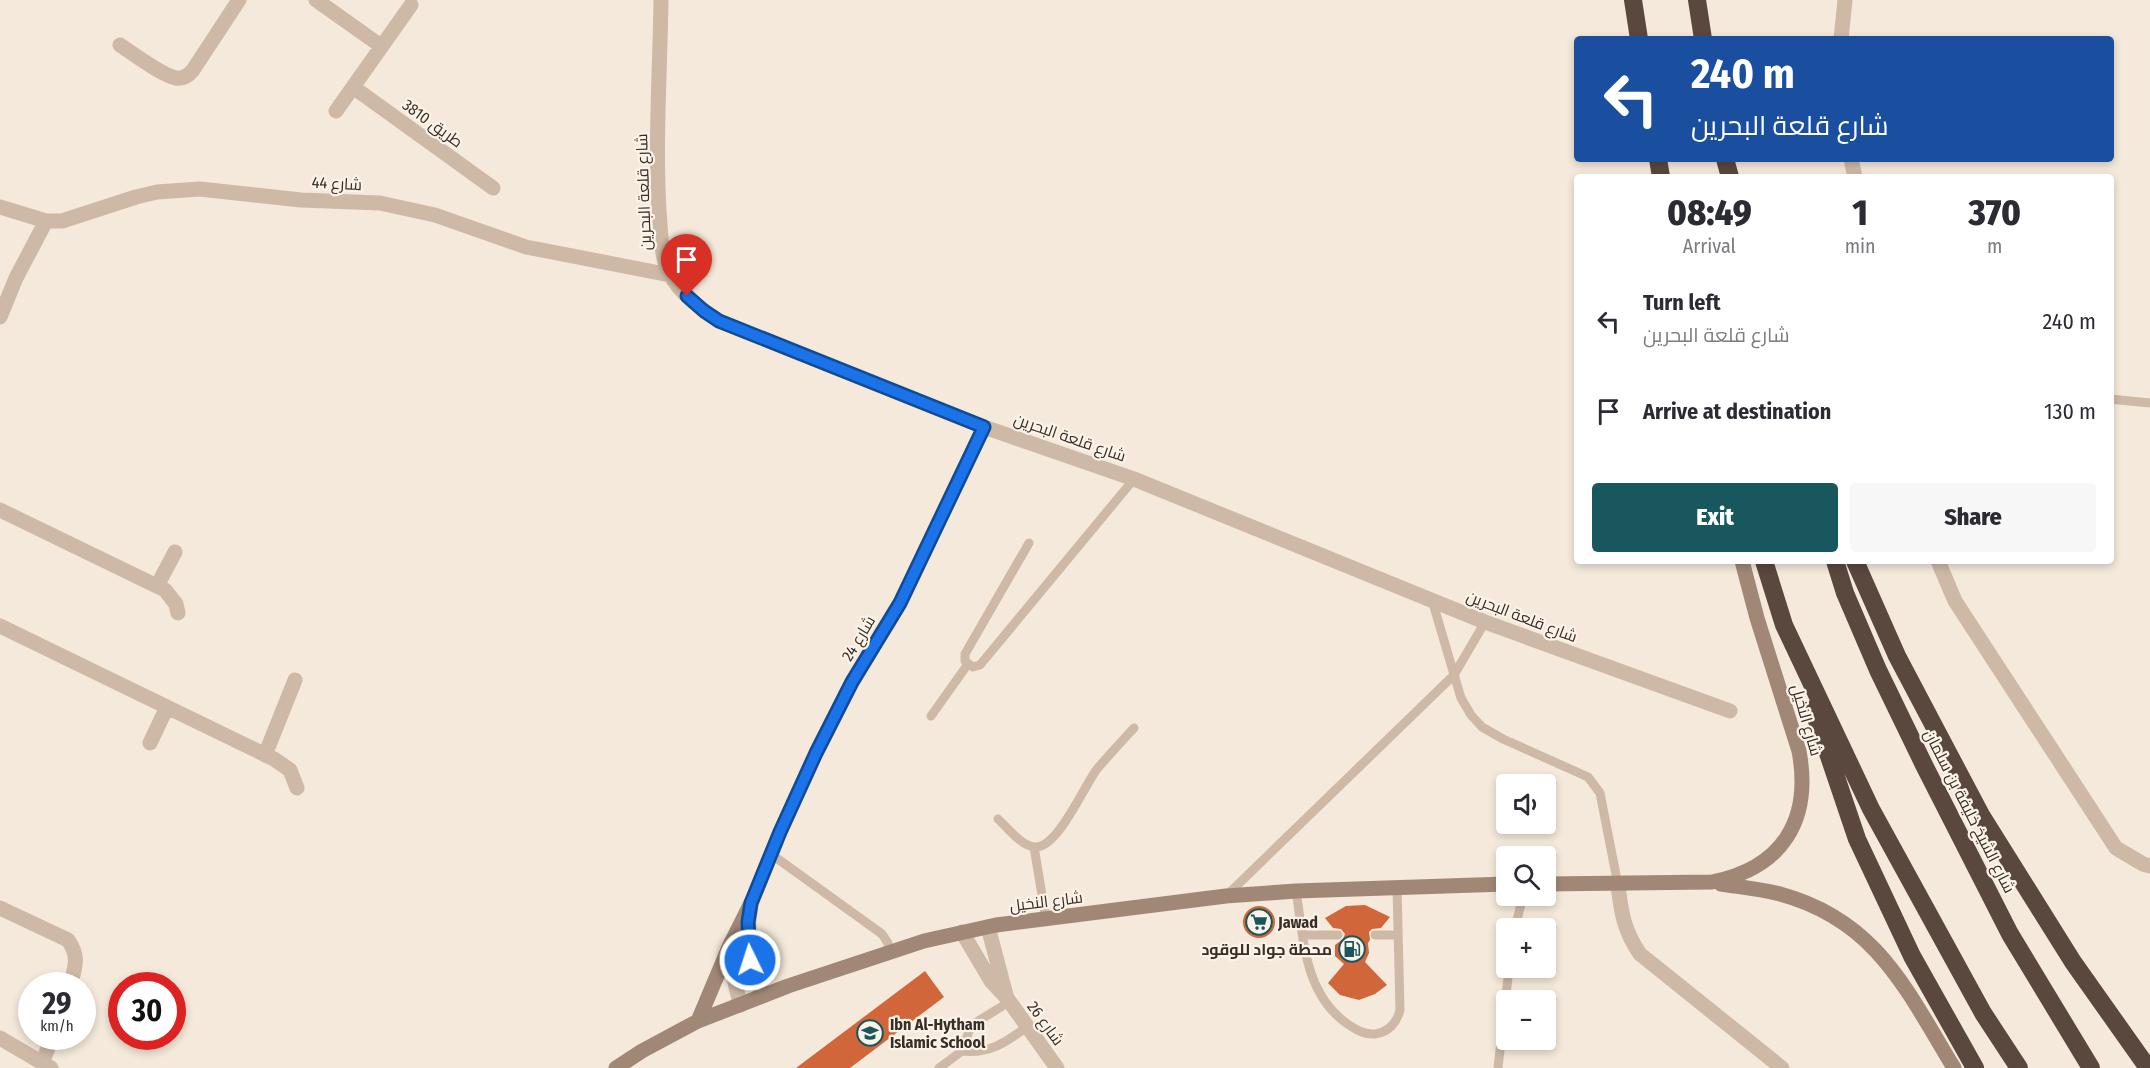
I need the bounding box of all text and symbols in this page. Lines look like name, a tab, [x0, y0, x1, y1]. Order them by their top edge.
text: 240 m	[1691, 49, 1795, 99]
icon: left	[1592, 60, 1670, 138]
street label: طريق 3810	[398, 95, 466, 152]
text: شارع قلعة البحرين	[1691, 110, 1889, 142]
street label: شارع قلعة البحرين	[632, 133, 657, 251]
street label: شارع 44	[311, 173, 363, 196]
text: 08:49	[1667, 191, 1752, 235]
text: 1	[1852, 191, 1868, 235]
text: 370	[1969, 191, 2021, 235]
pin	[661, 234, 712, 296]
text: Arrival	[1683, 234, 1736, 258]
text: min	[1845, 234, 1876, 258]
text: m	[1987, 234, 2002, 258]
icon: arrive	[670, 243, 703, 276]
text: Turn left	[1643, 289, 1721, 316]
icon: left	[1592, 305, 1625, 338]
text: 240 m	[2043, 308, 2096, 335]
text: شارع قلعة البحرين	[1643, 323, 1789, 347]
icon: arrive	[1592, 395, 1625, 428]
text: Arrive at destination	[1643, 398, 1831, 425]
text: 130 m	[2044, 398, 2096, 425]
street label: شارع قلعة البحرين	[1011, 409, 1128, 467]
button: Exit	[1592, 483, 1838, 552]
button: Share	[1850, 483, 2096, 552]
street label: شارع قلعة البحرين	[1463, 587, 1580, 648]
street label: شارع 24	[838, 612, 881, 665]
street label: شارع النخيل	[1785, 682, 1826, 759]
street label: شارع الشيخ خليفة بن سلمان	[1918, 726, 2019, 897]
map controls	[1496, 774, 1556, 1050]
button: sound	[1496, 774, 1556, 834]
button: search	[1496, 846, 1556, 906]
street label: شارع النخيل	[1008, 888, 1084, 917]
supermarket icon: Jawad	[1244, 907, 1274, 937]
place label: Jawad	[1277, 913, 1318, 932]
button: +	[1496, 918, 1556, 978]
position arrow	[718, 928, 782, 992]
fuel station icon: محطة جواد للوقود	[1337, 934, 1367, 964]
place label: محطة جواد للوقود	[1201, 940, 1332, 959]
speed limit sign: 30	[108, 972, 186, 1050]
text: 29	[42, 986, 72, 1022]
button: −	[1496, 990, 1556, 1050]
street label: شارع 26	[1022, 998, 1068, 1050]
place label: Ibn Al-Hytham Islamic School	[890, 1015, 986, 1052]
text: km/h	[40, 1017, 74, 1035]
school or university icon: Ibn Al-Hytham Islamic School	[855, 1018, 885, 1048]

